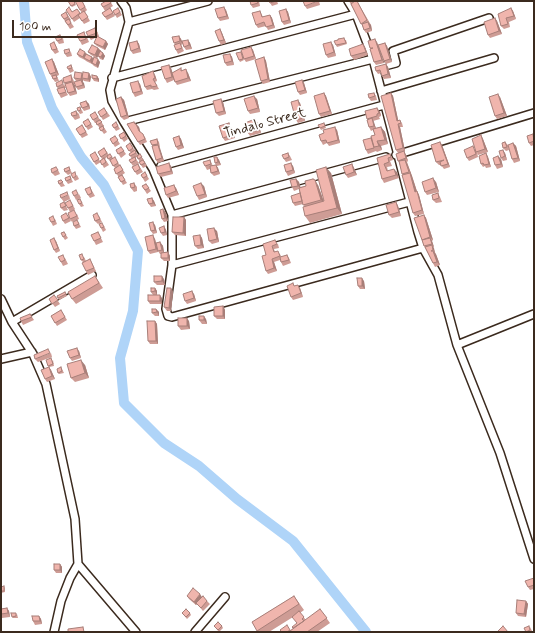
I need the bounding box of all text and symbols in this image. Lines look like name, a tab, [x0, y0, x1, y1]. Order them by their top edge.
scale bar	[14, 12, 99, 38]
text: 100 m	[19, 19, 51, 35]
street label: Tindalo Street	[222, 105, 308, 143]

